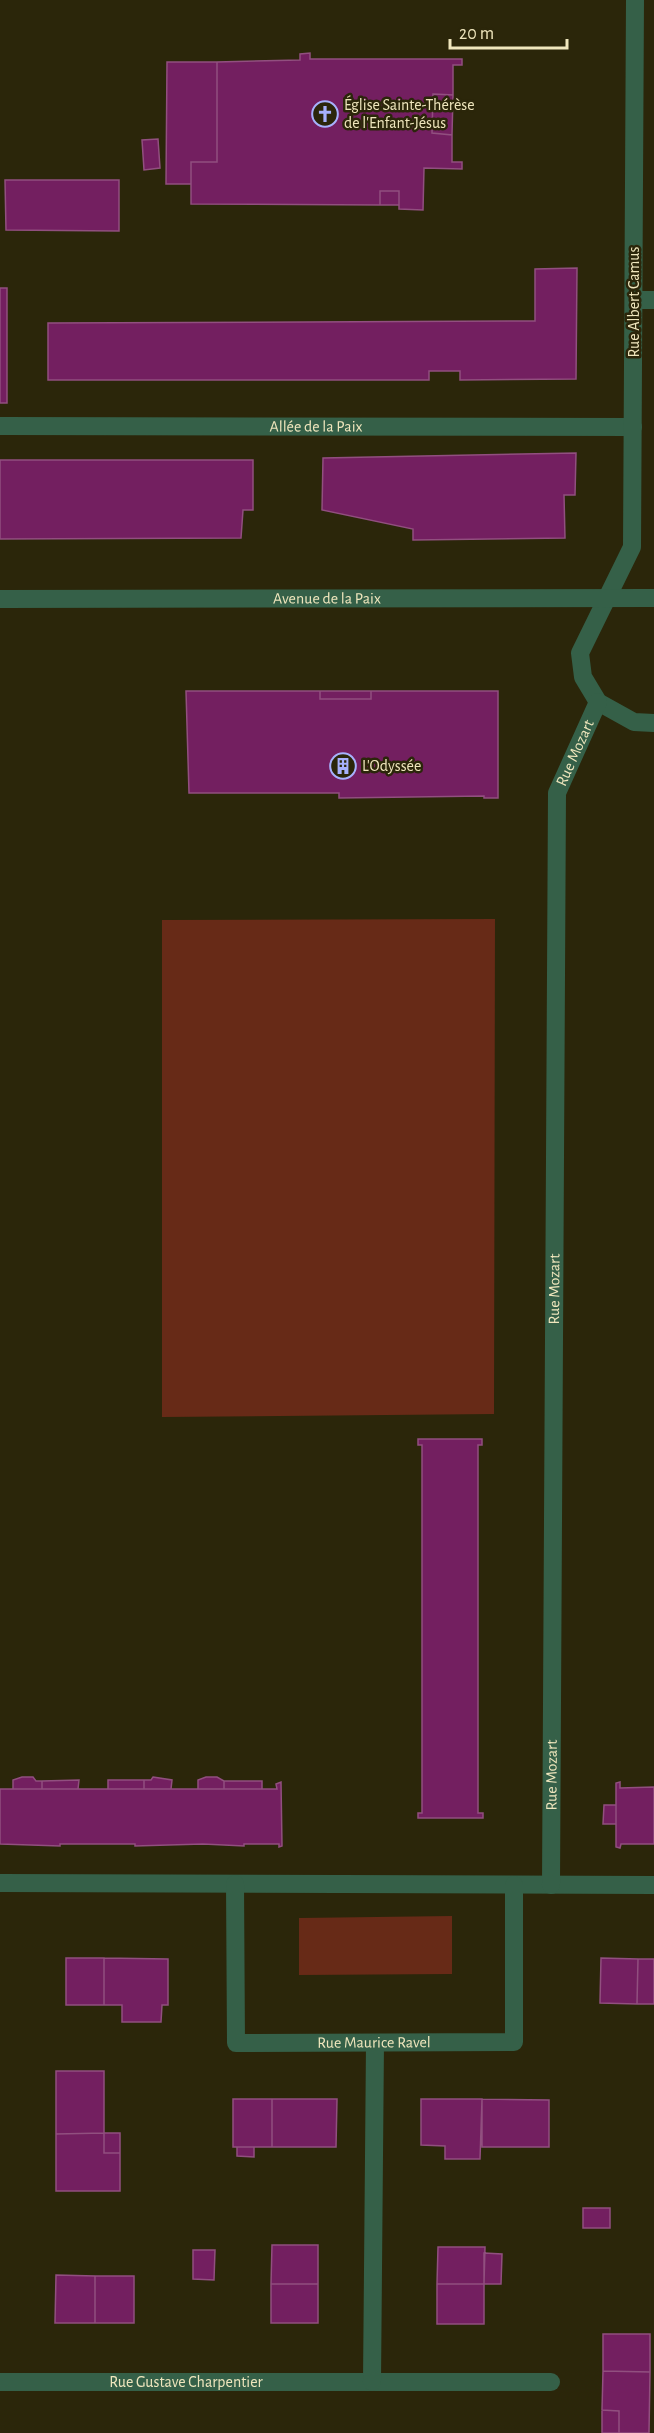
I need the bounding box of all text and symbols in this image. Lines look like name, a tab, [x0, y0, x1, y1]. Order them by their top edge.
scale bar	[450, 12, 567, 50]
text: 20 m	[459, 25, 494, 43]
place label: Église Sainte-Thérèse de l'Enfant-Jésus	[344, 95, 475, 131]
church icon: Église Sainte-Thérèse de l'Enfant-Jésus	[310, 99, 340, 129]
street label: Rue Albert Camus	[626, 246, 642, 357]
street label: Allée de la Paix	[269, 418, 363, 435]
street label: Avenue de la Paix	[273, 590, 381, 607]
street label: Rue Mozart	[553, 717, 597, 788]
building icon: L'Odyssée	[328, 751, 358, 781]
place label: L'Odyssée	[362, 758, 421, 775]
street label: Rue Mozart	[546, 1254, 562, 1324]
street label: Rue Mozart	[543, 1740, 560, 1810]
street label: Rue Maurice Ravel	[317, 2034, 431, 2051]
street label: Rue Gustave Charpentier	[109, 2374, 264, 2390]

